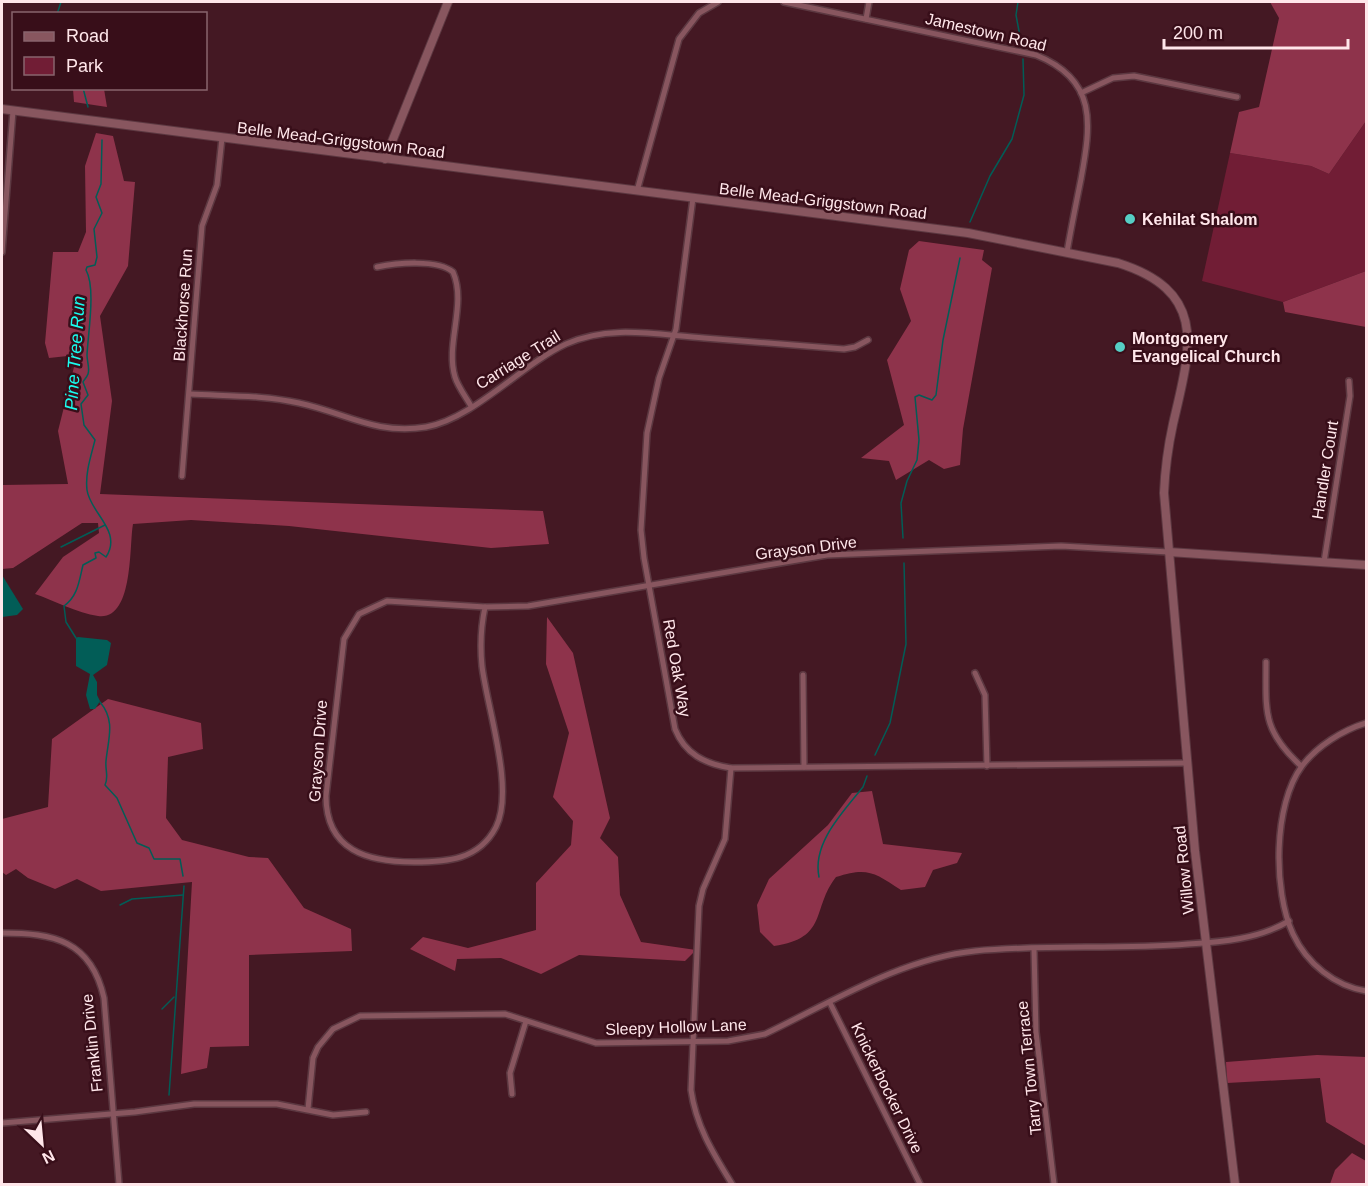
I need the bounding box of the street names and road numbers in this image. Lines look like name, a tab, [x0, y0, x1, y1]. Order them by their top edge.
street label: Jamestown Road	[924, 10, 1048, 54]
street label: Belle Mead-Griggstown Road	[236, 119, 446, 161]
street label: Belle Mead-Griggstown Road	[718, 180, 928, 222]
street label: Blackhorse Run	[171, 248, 195, 362]
street label: Carriage Trail	[473, 327, 563, 393]
street label: Handler Court	[1309, 419, 1341, 521]
street label: Grayson Drive	[754, 533, 858, 563]
street label: Red Oak Way	[660, 618, 694, 718]
street label: Grayson Drive	[306, 699, 330, 803]
street label: Willow Road	[1171, 825, 1197, 915]
street label: Franklin Drive	[78, 993, 106, 1093]
street label: Tarry Town Terrace	[1014, 1000, 1044, 1136]
street label: Sleepy Hollow Lane	[605, 1016, 747, 1038]
street label: Knickerbocker Drive	[848, 1020, 926, 1156]

